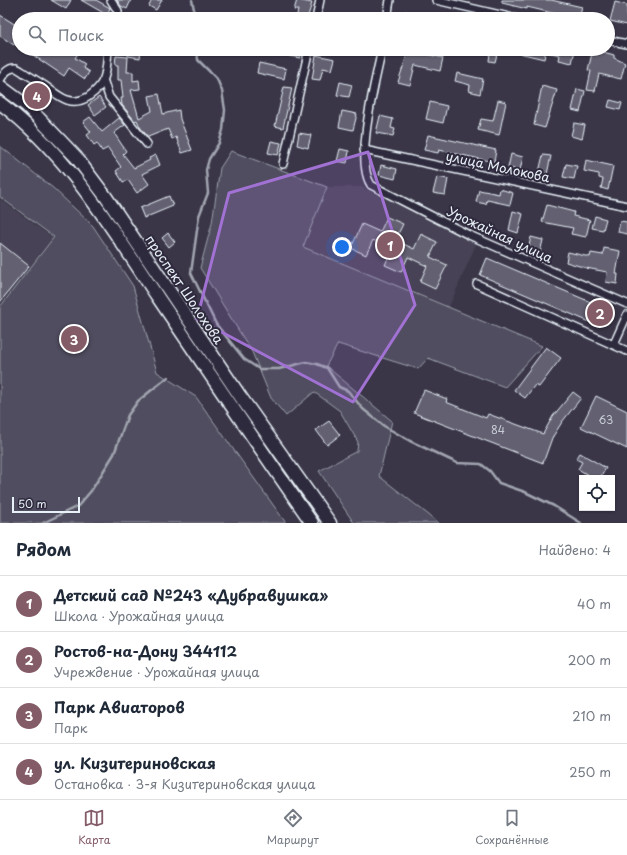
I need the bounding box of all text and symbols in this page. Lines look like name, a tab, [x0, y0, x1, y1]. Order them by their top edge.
search box	[12, 12, 615, 56]
icon: search	[26, 23, 48, 45]
text: Поиск	[58, 23, 104, 46]
pin: 4	[24, 81, 50, 111]
street label: улица Молокова	[444, 146, 553, 186]
street label: Урожайная улица	[444, 201, 557, 267]
pin: 1	[377, 230, 403, 260]
street label: проспект Шолохова	[141, 231, 229, 348]
your location	[332, 237, 352, 257]
pin: 2	[587, 298, 613, 328]
pin: 3	[61, 324, 87, 354]
house number: 63	[599, 411, 613, 428]
house number: 84	[491, 421, 505, 438]
map controls	[579, 475, 615, 511]
button: locate	[579, 475, 615, 511]
scale bar	[12, 495, 80, 514]
text: 50 m	[18, 495, 47, 512]
text: Рядом	[16, 536, 71, 562]
text: Найдено: 4	[539, 540, 611, 559]
text: Детский сад №243 «Дубравушка»	[54, 583, 328, 606]
text: 1	[26, 594, 32, 613]
text: 40 m	[577, 594, 611, 613]
text: Школа · Урожайная улица	[54, 606, 224, 625]
text: Ростов-на-Дону 344112	[54, 639, 237, 662]
text: 2	[24, 650, 34, 669]
text: 200 m	[568, 650, 611, 669]
text: Учреждение · Урожайная улица	[54, 662, 259, 681]
text: Парк Авиаторов	[54, 695, 185, 718]
text: 3	[25, 706, 33, 725]
text: 210 m	[572, 706, 611, 725]
text: Парк	[54, 718, 88, 737]
text: ул. Кизитериновская	[54, 751, 216, 774]
text: 4	[25, 762, 33, 781]
text: 250 m	[569, 762, 611, 781]
text: Остановка · 3-я Кизитериновская улица	[54, 774, 315, 793]
tab: Карта	[78, 807, 110, 848]
tab: Маршрут	[267, 807, 319, 848]
tab: Сохранённые	[475, 807, 549, 848]

